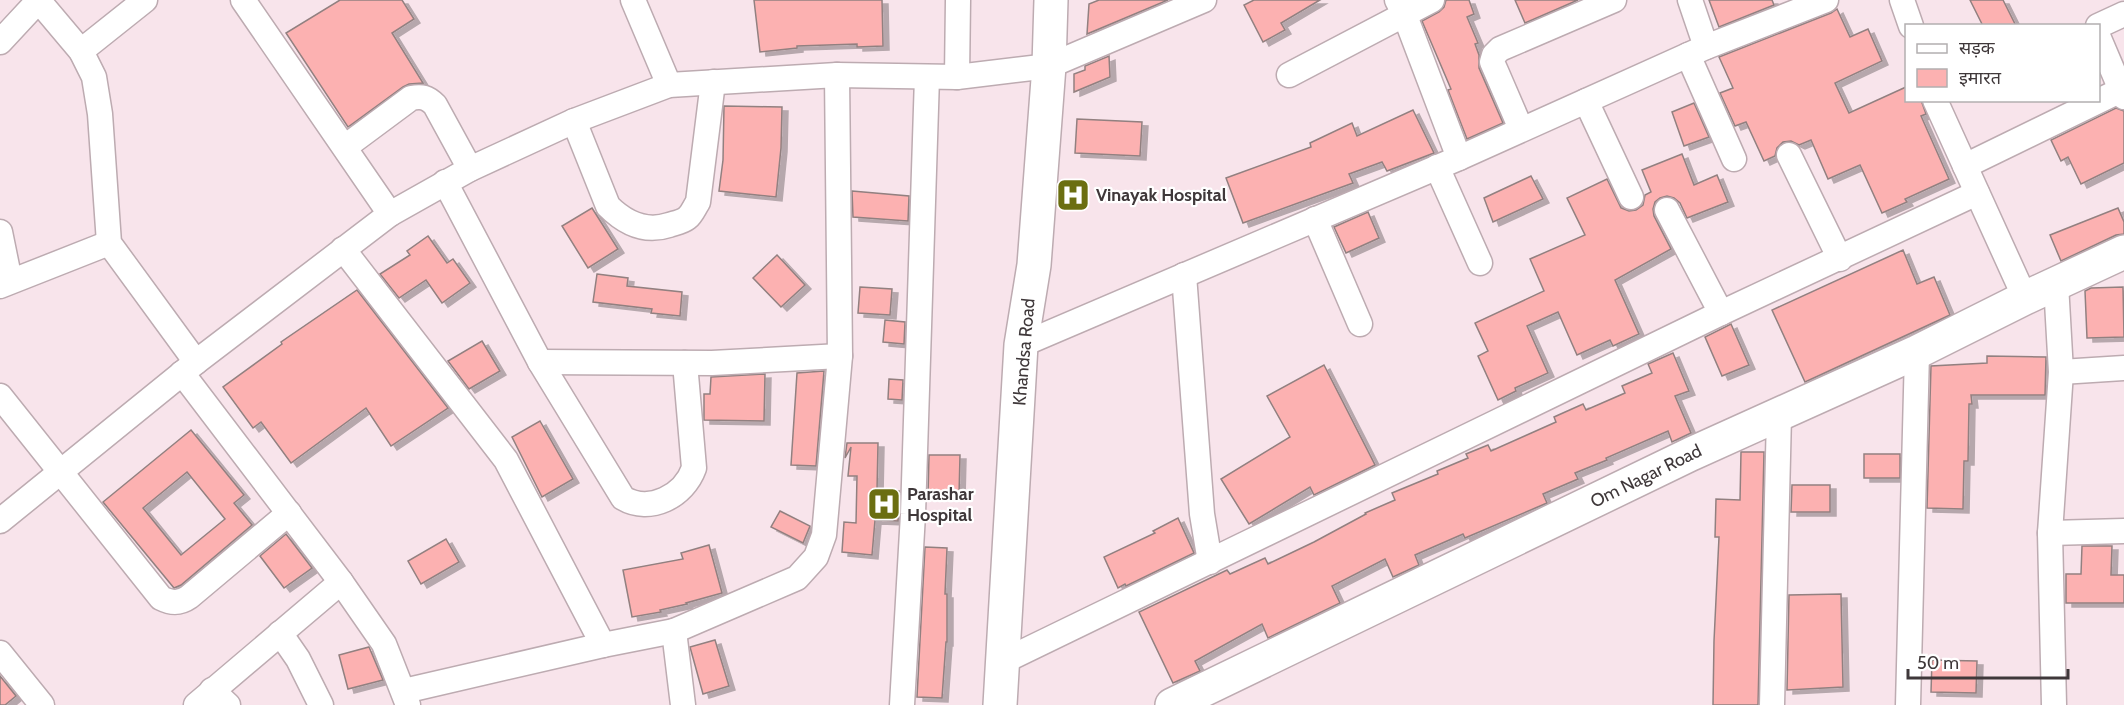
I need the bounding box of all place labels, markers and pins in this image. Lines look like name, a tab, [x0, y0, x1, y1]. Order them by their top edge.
hospital icon: Vinayak Hospital	[1055, 177, 1091, 213]
place label: Vinayak Hospital	[1096, 184, 1227, 206]
place label: Parashar Hospital	[907, 483, 974, 526]
hospital icon: Parashar Hospital	[866, 486, 902, 522]

